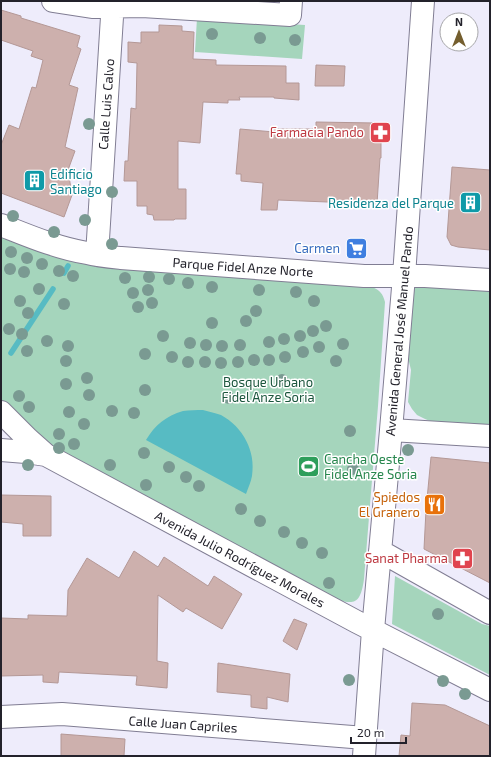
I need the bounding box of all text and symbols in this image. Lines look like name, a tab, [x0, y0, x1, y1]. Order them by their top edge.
north arrow	[439, 12, 479, 52]
text: N	[455, 15, 463, 28]
street label: Calle Luis Calvo	[95, 58, 117, 150]
pharmacy icon: Farmacia Pando	[367, 119, 393, 145]
place label: Farmacia Pando	[270, 124, 364, 140]
place label: Edificio Santiago	[50, 166, 102, 197]
building icon: Edificio Santiago	[22, 168, 48, 194]
building icon: Residenza del Parque	[457, 190, 483, 216]
place label: Residenza del Parque	[328, 195, 454, 211]
street label: Avenida General José Manuel Pando	[382, 225, 416, 437]
supermarket icon: Carmen	[343, 235, 369, 261]
place label: Carmen	[294, 240, 340, 256]
street label: Parque Fidel Anze Norte	[172, 254, 314, 280]
park label: Bosque Urbano Fidel Anze Soria	[221, 374, 315, 405]
place label: Cancha Oeste Fidel Anze Soria	[324, 451, 417, 482]
sports icon: Cancha Oeste Fidel Anze Soria	[295, 453, 321, 479]
place label: Spiedos El Granero	[359, 489, 420, 520]
restaurant icon: Spiedos El Granero	[422, 491, 448, 517]
street label: Avenida Julio Rodríguez Morales	[152, 507, 328, 611]
pharmacy icon: Sanat Pharma	[450, 545, 476, 571]
place label: Sanat Pharma	[365, 550, 448, 566]
street label: Calle Juan Capriles	[128, 712, 238, 736]
scale bar	[351, 719, 406, 745]
text: 20 m	[357, 725, 384, 739]

